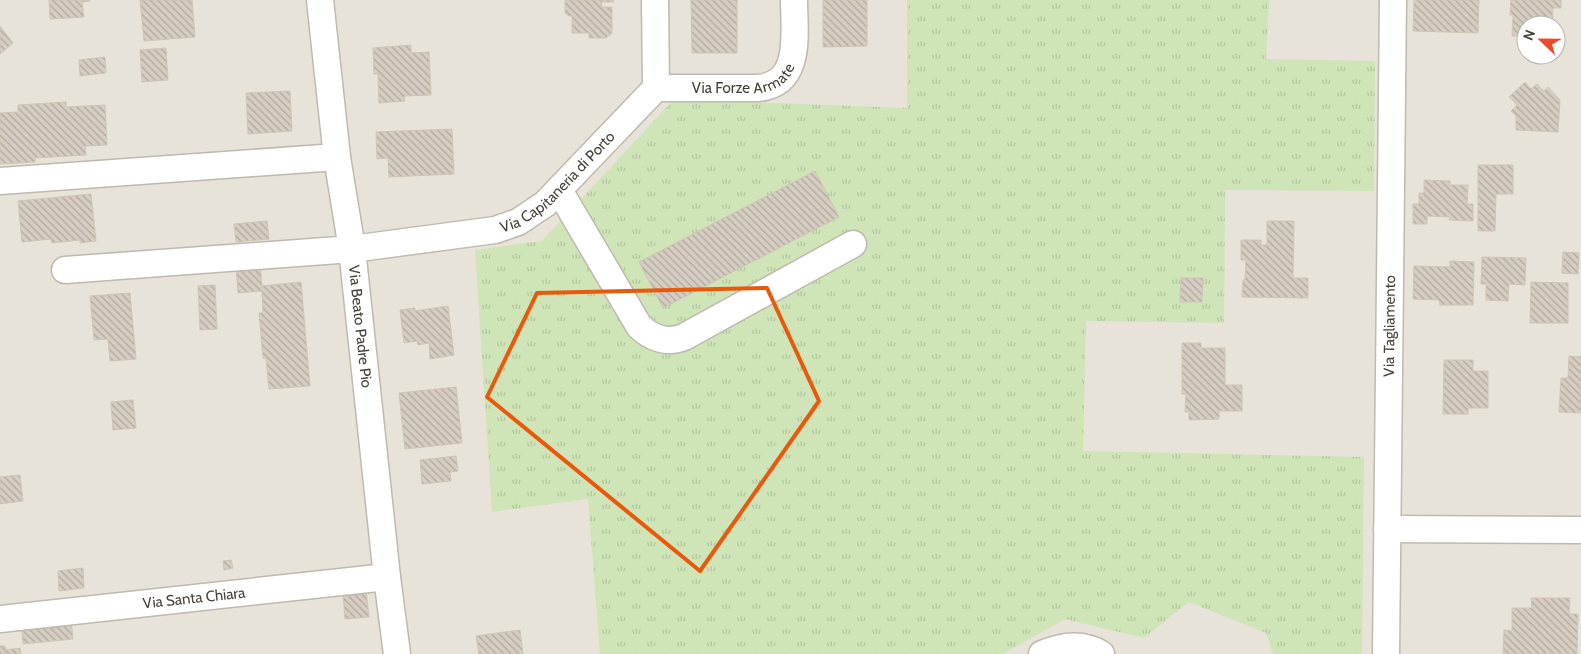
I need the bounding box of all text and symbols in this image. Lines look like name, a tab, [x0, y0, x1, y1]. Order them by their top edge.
north arrow	[1516, 15, 1566, 65]
text: N	[1519, 27, 1539, 43]
street label: Via Forze Armate	[692, 60, 799, 97]
street label: Via Capitaneria di Porto	[498, 128, 619, 237]
street label: Via Beato Padre Pio	[345, 264, 376, 389]
street label: Via Tagliamento	[1380, 275, 1399, 377]
street label: Via Santa Chiara	[142, 583, 247, 612]

